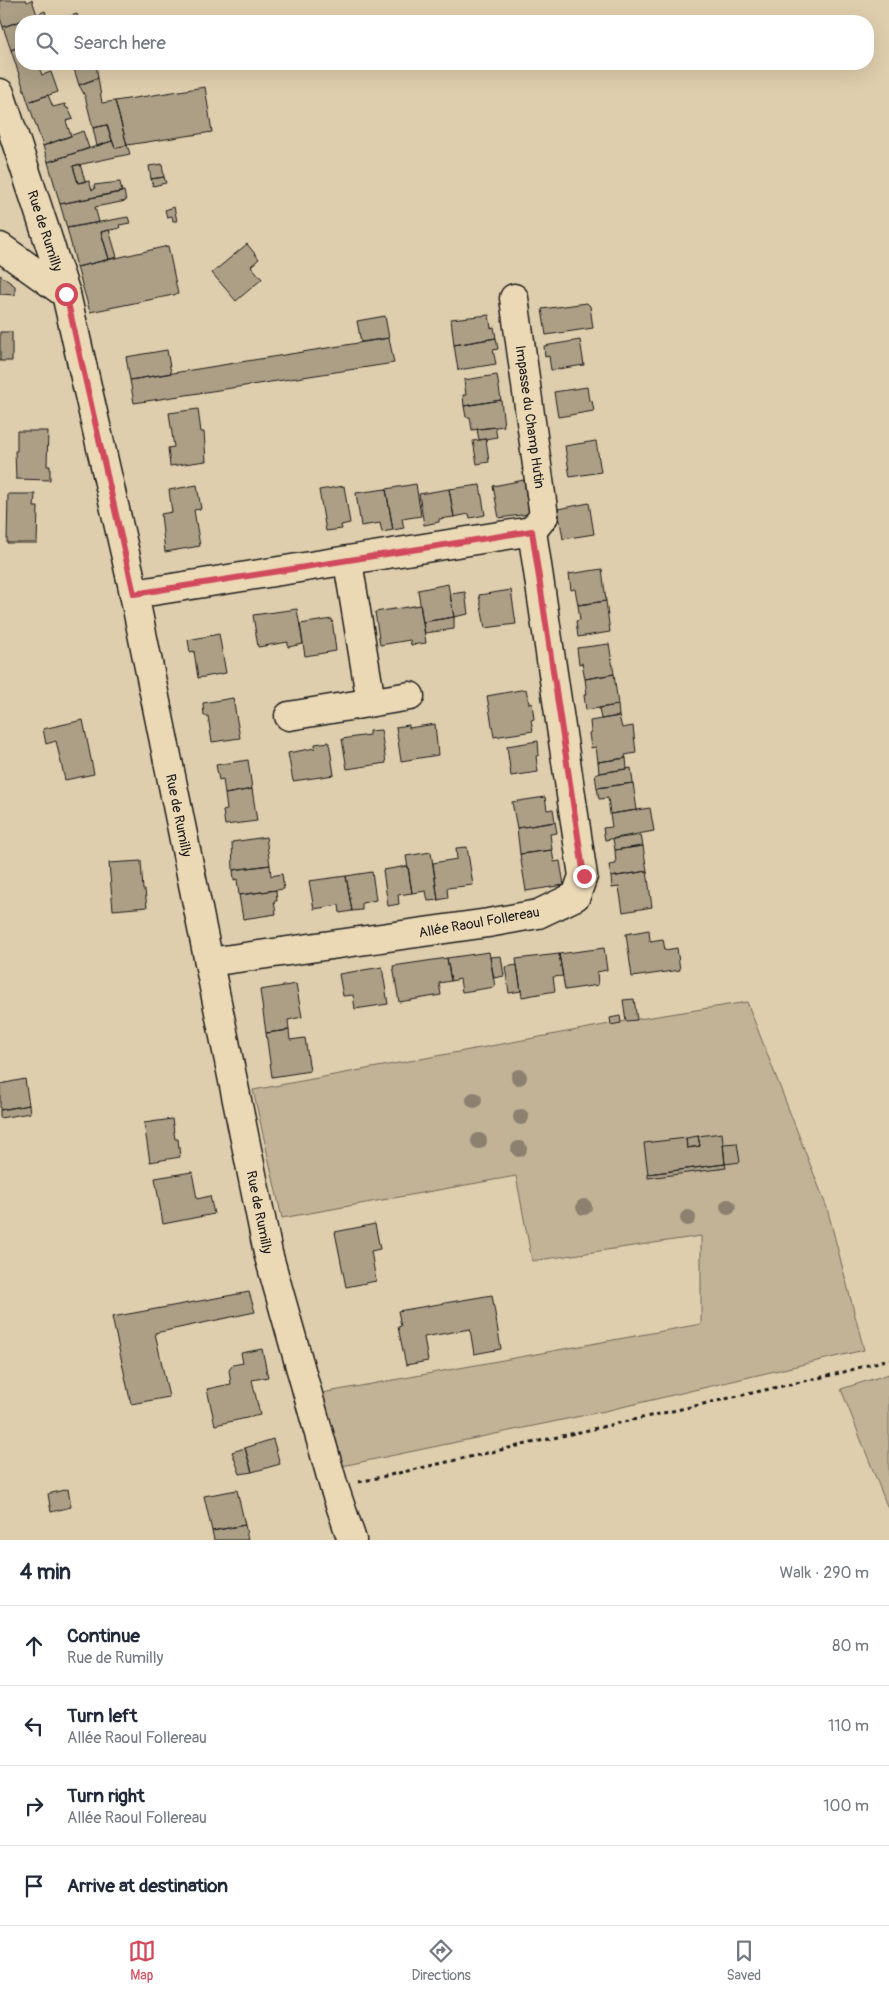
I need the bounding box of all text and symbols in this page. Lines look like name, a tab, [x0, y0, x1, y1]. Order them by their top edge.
search box	[15, 15, 874, 70]
icon: search	[33, 29, 61, 57]
text: Search here	[73, 31, 166, 55]
street label: Rue de Rumilly	[24, 188, 66, 274]
route start	[55, 283, 78, 306]
street label: Impasse du Champ Hutin	[512, 344, 548, 490]
street label: Rue de Rumilly	[162, 772, 195, 858]
route end	[573, 865, 596, 888]
street label: Allée Raoul Follereau	[417, 903, 541, 941]
street label: Rue de Rumilly	[242, 1169, 276, 1255]
text: 4 min	[20, 1559, 71, 1586]
text: Walk · 290 m	[780, 1563, 869, 1583]
text: Continue	[67, 1624, 140, 1648]
icon: ahead	[20, 1632, 48, 1660]
text: 80 m	[832, 1636, 869, 1656]
text: Rue de Rumilly	[67, 1648, 163, 1668]
text: Turn left	[67, 1704, 137, 1728]
icon: left	[20, 1712, 48, 1740]
text: 110 m	[828, 1716, 869, 1736]
text: Allée Raoul Follereau	[67, 1728, 207, 1748]
text: Turn right	[67, 1784, 145, 1808]
icon: right	[20, 1792, 48, 1820]
text: 100 m	[823, 1796, 869, 1816]
text: Allée Raoul Follereau	[67, 1808, 207, 1828]
icon: arrive	[20, 1872, 48, 1900]
text: Arrive at destination	[67, 1874, 228, 1898]
tab: Map	[128, 1937, 156, 1984]
tab: Directions	[411, 1937, 471, 1984]
tab: Saved	[726, 1937, 761, 1984]

